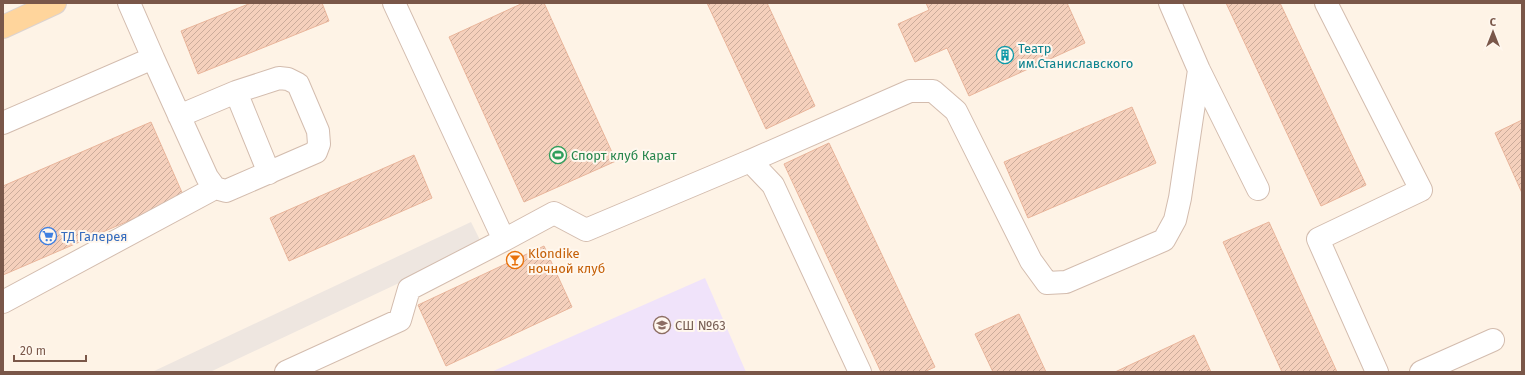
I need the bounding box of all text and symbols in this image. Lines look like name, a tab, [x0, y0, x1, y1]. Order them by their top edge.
north arrow	[1473, 12, 1513, 52]
text: С	[1490, 16, 1497, 29]
place label: Театр им.Станиславского	[1018, 41, 1133, 71]
building icon: Театр им.Станиславского	[995, 45, 1015, 65]
sports icon: Спорт клуб Карат	[548, 145, 568, 165]
place label: Спорт клуб Карат	[571, 148, 677, 163]
supermarket icon: ТД Галерея	[38, 226, 58, 246]
place label: ТД Галерея	[61, 229, 127, 244]
place label: Klondike ночной клуб	[528, 246, 605, 276]
bar icon: Klondike ночной клуб	[505, 250, 525, 270]
school or university icon: СШ №63	[652, 315, 672, 335]
place label: СШ №63	[675, 318, 726, 333]
scale bar	[14, 337, 86, 363]
text: 20 m	[20, 344, 46, 358]

